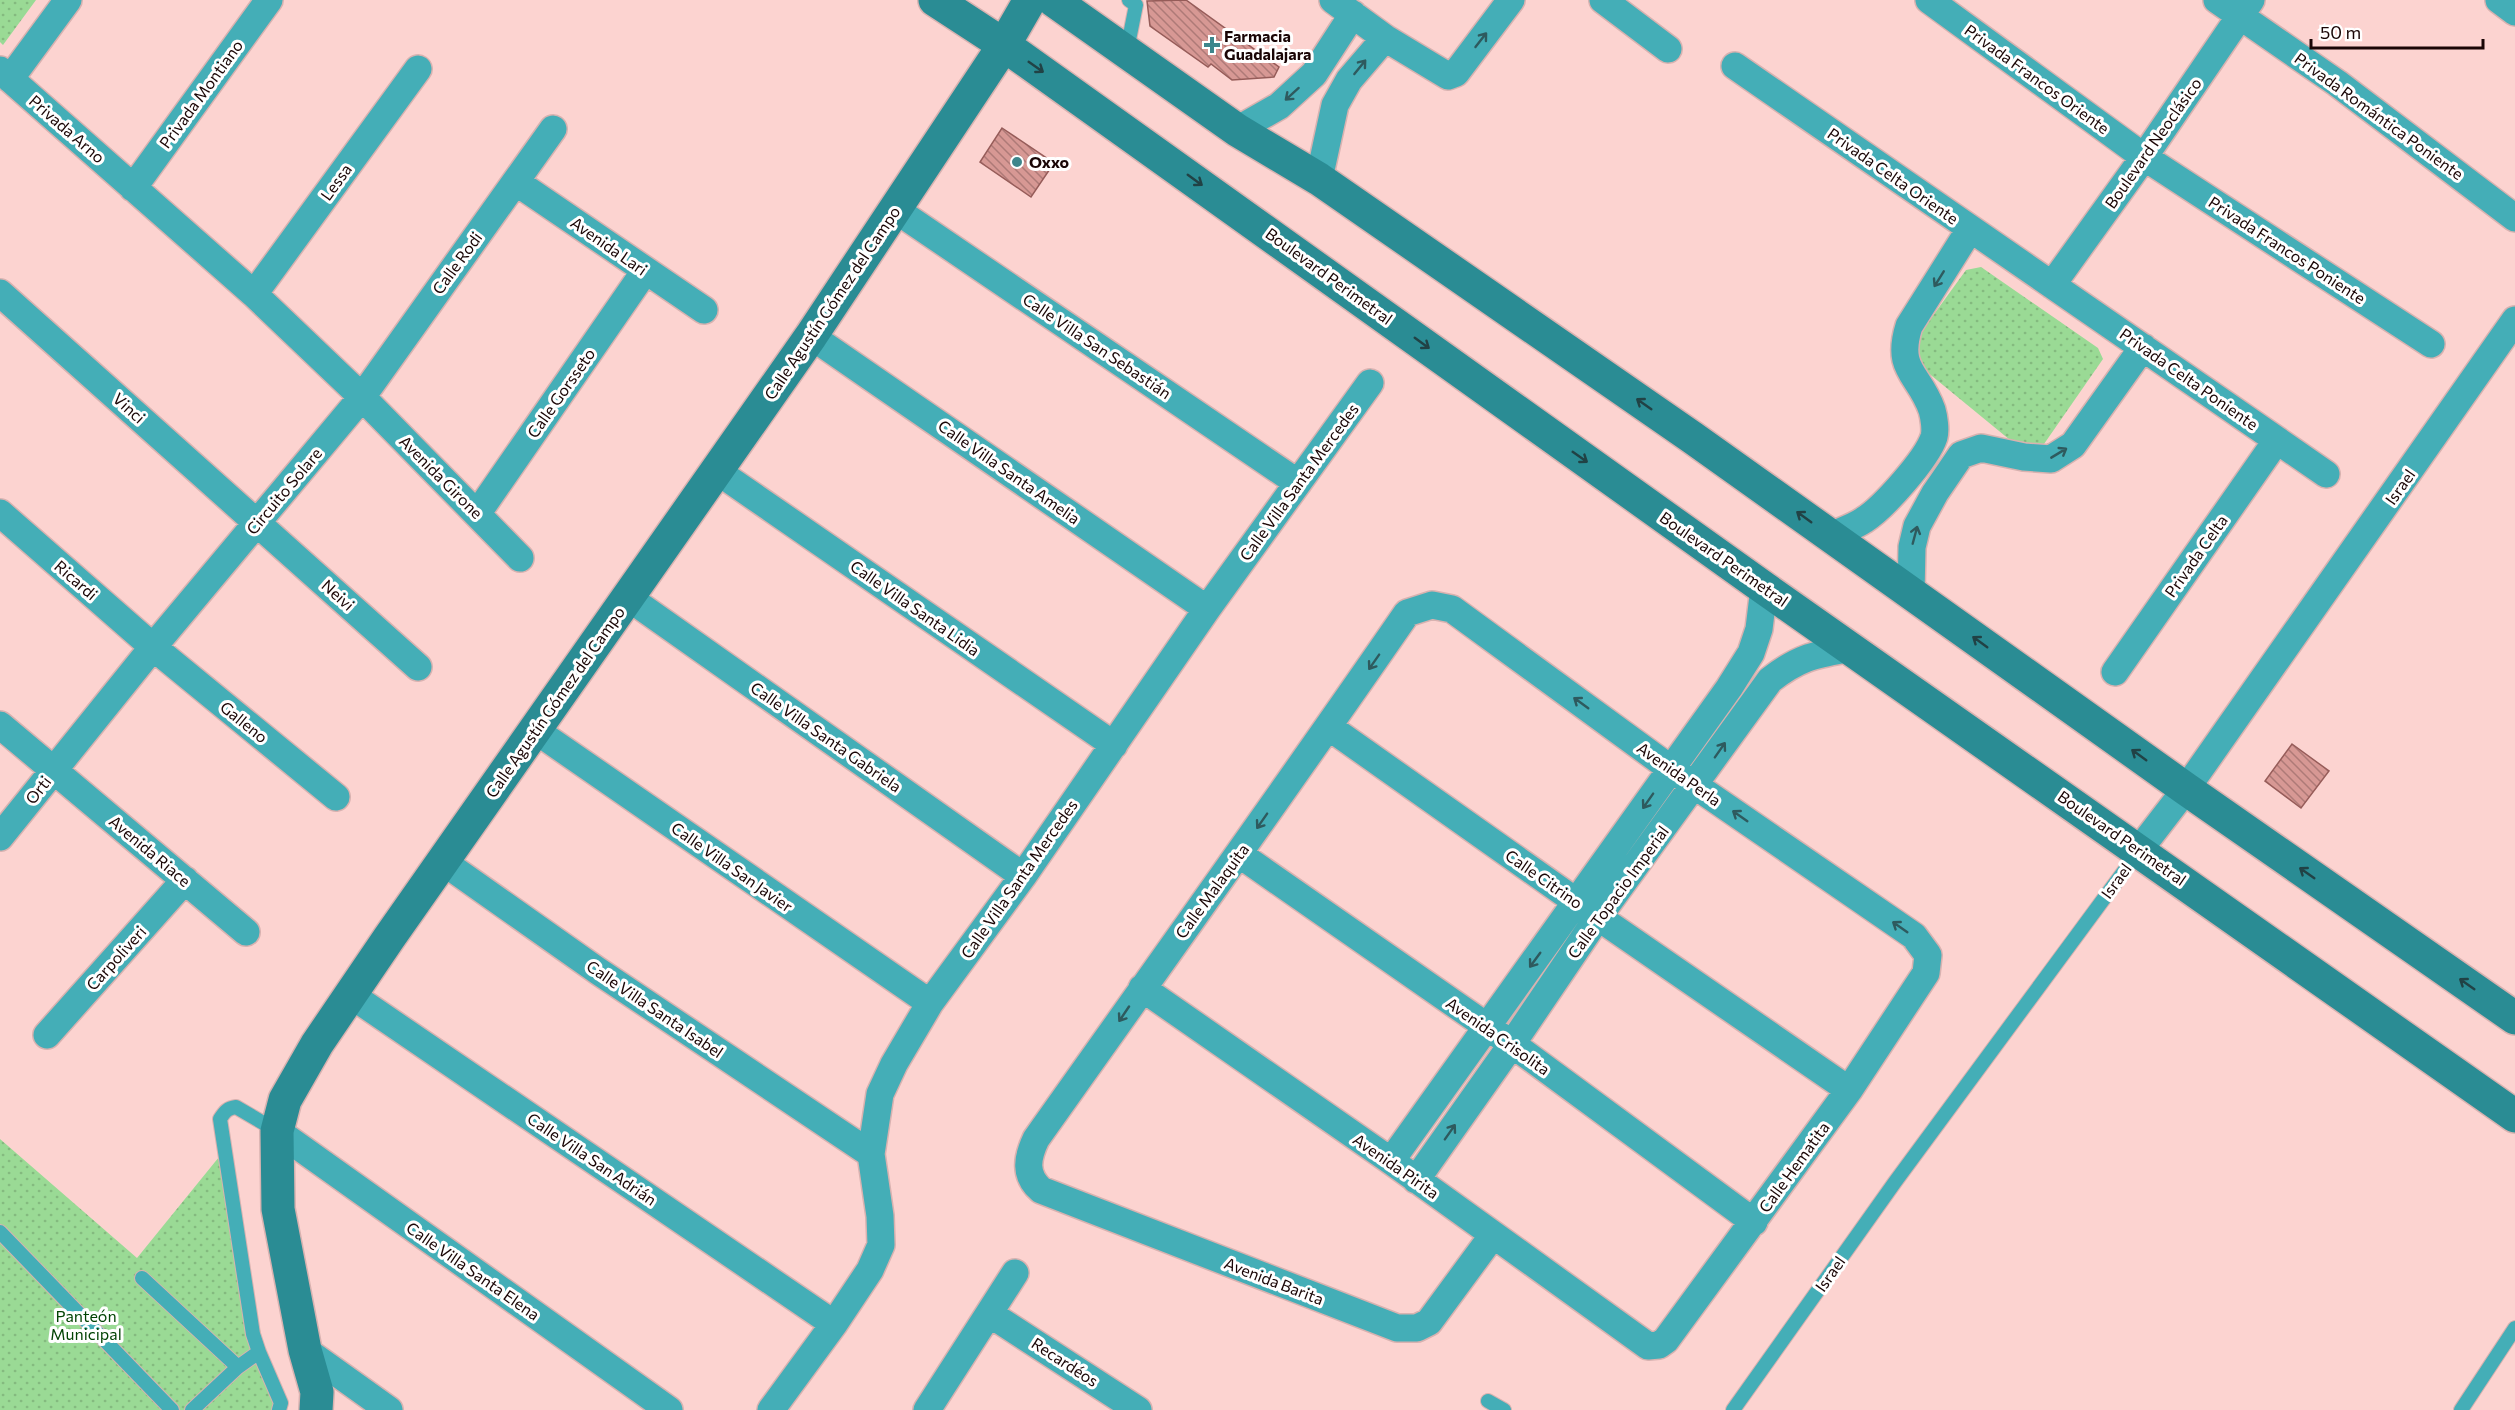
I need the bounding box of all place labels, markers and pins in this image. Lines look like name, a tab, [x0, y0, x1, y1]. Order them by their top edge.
place label: Farmacia Guadalajara	[1224, 26, 1312, 63]
marker: Farmacia Guadalajara	[1205, 38, 1219, 52]
place label: Oxxo	[1029, 152, 1070, 171]
marker: Oxxo	[1010, 155, 1024, 169]

